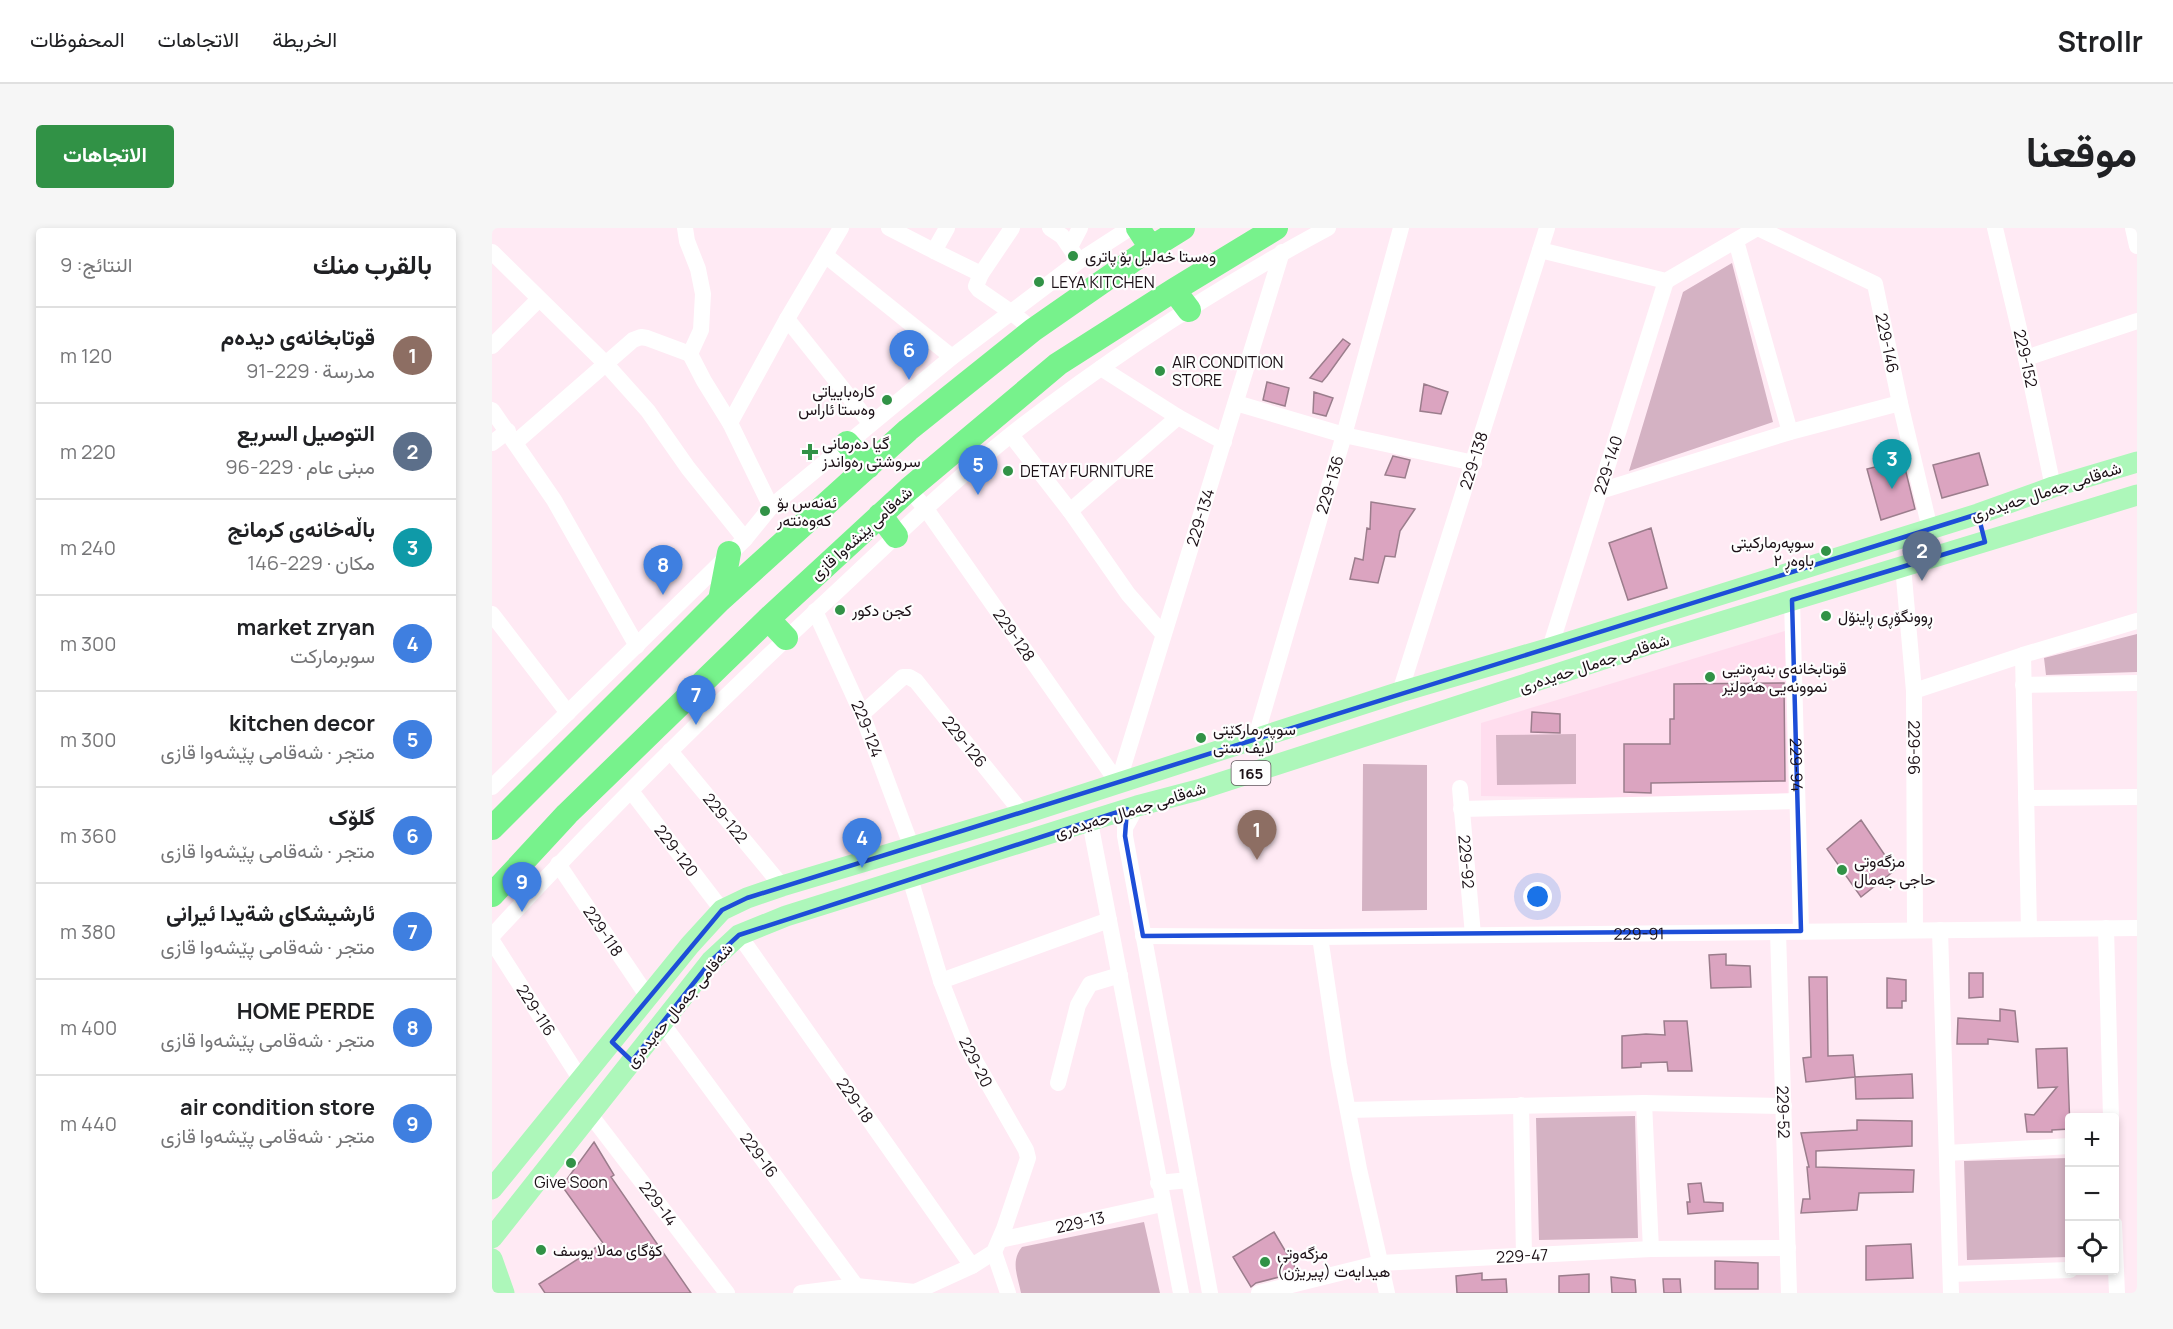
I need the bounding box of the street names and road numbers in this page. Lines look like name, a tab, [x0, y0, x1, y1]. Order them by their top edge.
street label: 229-146	[1870, 311, 1904, 375]
street label: 229-152	[2009, 327, 2043, 390]
street label: 229-138	[1454, 429, 1493, 492]
street label: 229-140	[1588, 433, 1627, 497]
street label: 229-136	[1311, 453, 1348, 517]
street label: شەقامی جەمال حەیدەری	[1968, 456, 2124, 526]
street label: شەقامی پێشەوا قازی	[805, 481, 917, 586]
street label: 229-134	[1181, 486, 1219, 549]
street label: 229-128	[988, 604, 1040, 666]
street label: شەقامی جەمال حەیدەری	[1516, 628, 1672, 698]
street label: 229-124	[846, 697, 888, 760]
street label: 229-126	[937, 711, 992, 772]
street label: 229-96	[1903, 720, 1925, 775]
street label: 229-94	[1785, 738, 1808, 792]
road number: 165	[1232, 761, 1270, 785]
street label: شەقامی جەمال حەیدەری	[1052, 777, 1208, 843]
street label: 229-122	[698, 788, 753, 848]
street label: 229-120	[650, 820, 704, 881]
street label: 229-92	[1453, 834, 1480, 890]
street label: 229-118	[578, 901, 628, 961]
street label: 229-91	[1613, 922, 1665, 945]
street label: شەقامی جەمال حەیدەری	[620, 938, 738, 1072]
street label: 229-116	[511, 980, 561, 1040]
street label: 229-20	[954, 1033, 998, 1091]
street label: 229-18	[832, 1073, 879, 1127]
street label: 229-52	[1772, 1085, 1795, 1139]
street label: 229-16	[735, 1128, 783, 1182]
street label: 229-14	[634, 1177, 682, 1230]
street label: 229-13	[1053, 1206, 1107, 1238]
street label: 229-47	[1495, 1243, 1549, 1268]

